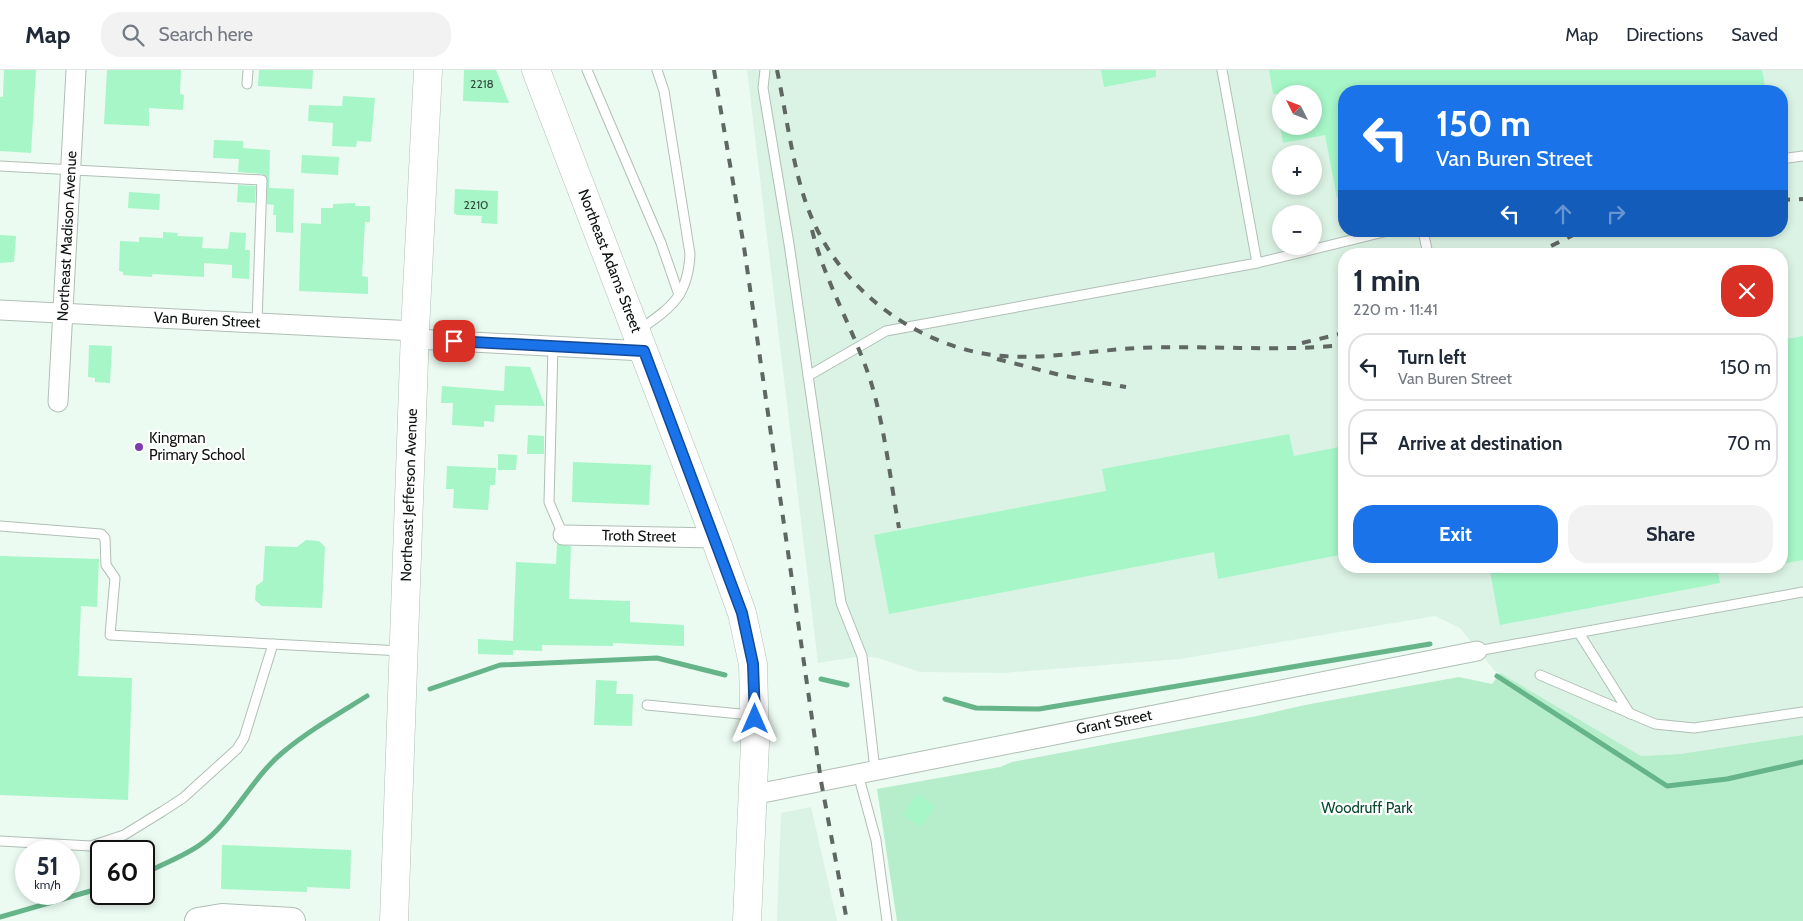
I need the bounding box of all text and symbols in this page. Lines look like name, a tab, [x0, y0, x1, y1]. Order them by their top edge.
search box	[101, 12, 451, 57]
text: Map	[25, 20, 71, 49]
icon: search	[119, 21, 147, 49]
text: Search here	[159, 23, 253, 46]
text: Map	[1565, 24, 1598, 46]
text: Directions	[1626, 24, 1703, 46]
text: Saved	[1731, 24, 1778, 46]
house number: 2218	[470, 76, 494, 91]
north arrow	[1272, 85, 1322, 135]
map controls	[1272, 85, 1322, 255]
text: 150 m	[1436, 102, 1531, 145]
icon: left	[1353, 105, 1418, 170]
button: +	[1272, 145, 1322, 195]
text: Van Buren Street	[1436, 145, 1593, 172]
street label: Northeast Madison Avenue	[54, 150, 80, 322]
street label: Northeast Adams Street	[574, 187, 646, 335]
house number: 2210	[464, 197, 488, 212]
icon: left	[1496, 200, 1524, 228]
icon: ahead	[1549, 200, 1577, 228]
icon: right	[1602, 200, 1630, 228]
button: −	[1272, 205, 1322, 255]
text: 1 min	[1353, 262, 1421, 299]
button: close	[1721, 265, 1773, 317]
text: 220 m · 11:41	[1353, 300, 1438, 319]
street label: Van Buren Street	[153, 308, 261, 332]
pin	[433, 320, 475, 362]
icon: arrive	[440, 327, 468, 355]
text: Turn left	[1398, 346, 1466, 369]
icon: left	[1355, 353, 1383, 381]
text: 150 m	[1720, 356, 1771, 379]
text: Van Buren Street	[1398, 369, 1512, 388]
street label: Northeast Jefferson Avenue	[397, 408, 421, 582]
place label: Kingman Primary School	[149, 429, 246, 464]
icon: arrive	[1355, 429, 1383, 457]
text: Arrive at destination	[1398, 432, 1562, 455]
text: 70 m	[1727, 432, 1771, 455]
marker: Kingman Primary School	[133, 441, 145, 453]
button: Exit	[1353, 505, 1558, 563]
button: Share	[1568, 505, 1773, 563]
street label: Troth Street	[602, 526, 676, 546]
position arrow	[728, 692, 780, 744]
street label: Grant Street	[1074, 706, 1154, 738]
park label: Woodruff Park	[1321, 799, 1413, 817]
speed limit sign: 60	[90, 840, 155, 905]
text: 51	[36, 851, 59, 881]
text: km/h	[34, 877, 61, 892]

